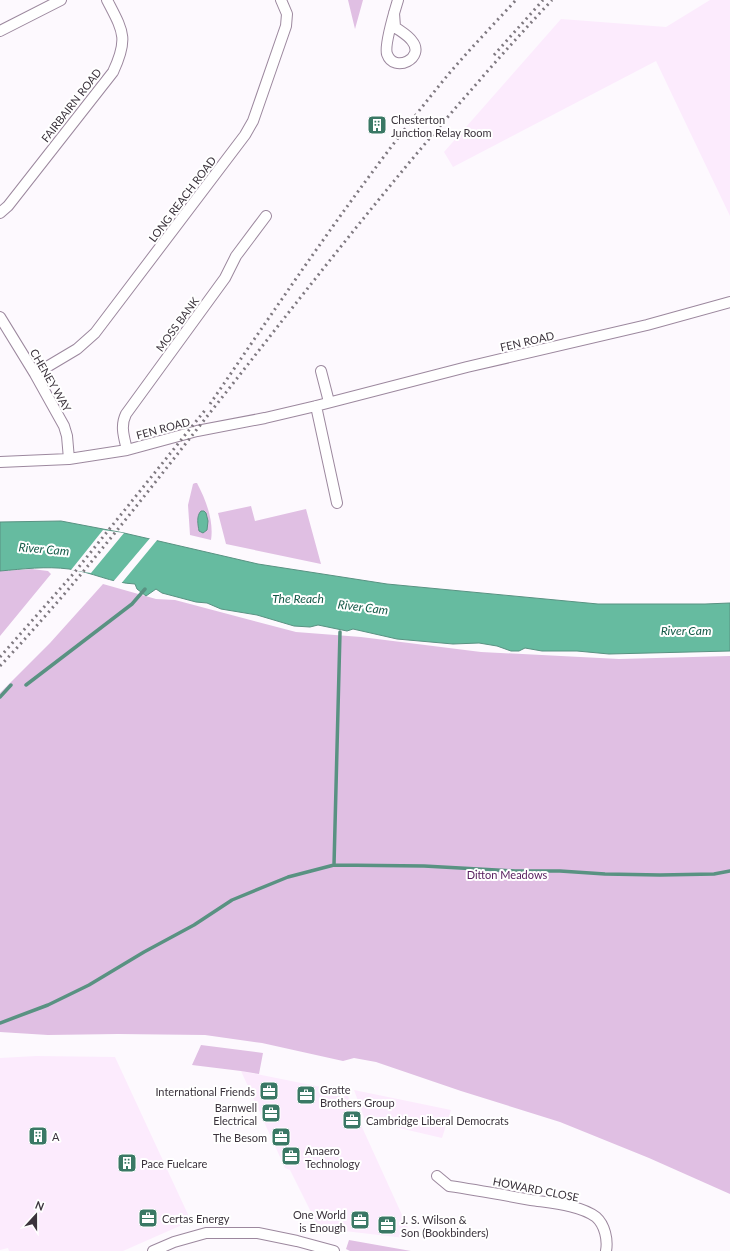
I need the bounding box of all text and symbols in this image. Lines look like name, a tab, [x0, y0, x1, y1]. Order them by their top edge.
street label: FAIRBAIRN ROAD	[38, 66, 104, 144]
place label: Chesterton Junction Relay Room	[391, 113, 492, 139]
building icon: Chesterton Junction Relay Room	[366, 114, 388, 136]
street label: LONG REACH ROAD	[146, 154, 218, 244]
street label: MOSS BANK	[153, 294, 201, 354]
street label: FEN ROAD	[499, 328, 555, 354]
street label: CHENEY WAY	[28, 346, 74, 414]
street label: FEN ROAD	[135, 415, 191, 441]
water label: River Cam	[18, 539, 70, 559]
water label: The Reach	[272, 591, 324, 606]
water label: River Cam	[337, 596, 389, 618]
water label: River Cam	[661, 623, 711, 638]
park label: Ditton Meadows	[467, 868, 548, 881]
office icon: International Friends	[258, 1080, 280, 1102]
place label: Gratte Brothers Group	[320, 1083, 395, 1109]
office icon: Gratte Brothers Group	[295, 1084, 317, 1106]
place label: International Friends	[155, 1085, 255, 1098]
place label: Barnwell Electrical	[213, 1101, 257, 1127]
office icon: Barnwell Electrical	[260, 1102, 282, 1124]
office icon: Cambridge Liberal Democrats	[341, 1109, 363, 1131]
place label: Cambridge Liberal Democrats	[366, 1114, 509, 1127]
building icon: A	[27, 1125, 49, 1147]
office icon: The Besom	[270, 1126, 292, 1148]
place label: A	[52, 1130, 60, 1143]
place label: The Besom	[213, 1131, 267, 1144]
place label: Anaero Technology	[305, 1144, 360, 1170]
office icon: Anaero Technology	[280, 1145, 302, 1167]
building icon: Pace Fuelcare	[116, 1152, 138, 1174]
place label: Pace Fuelcare	[141, 1157, 208, 1170]
street label: HOWARD CLOSE	[492, 1174, 580, 1204]
north arrow	[16, 1195, 56, 1235]
text: N	[33, 1198, 46, 1213]
office icon: Certas Energy	[137, 1207, 159, 1229]
place label: One World is Enough	[293, 1208, 346, 1234]
office icon: One World is Enough	[349, 1209, 371, 1231]
place label: Certas Energy	[162, 1212, 230, 1225]
place label: J. S. Wilson & Son (Bookbinders)	[401, 1213, 489, 1239]
office icon: J. S. Wilson & Son (Bookbinders)	[376, 1214, 398, 1236]

